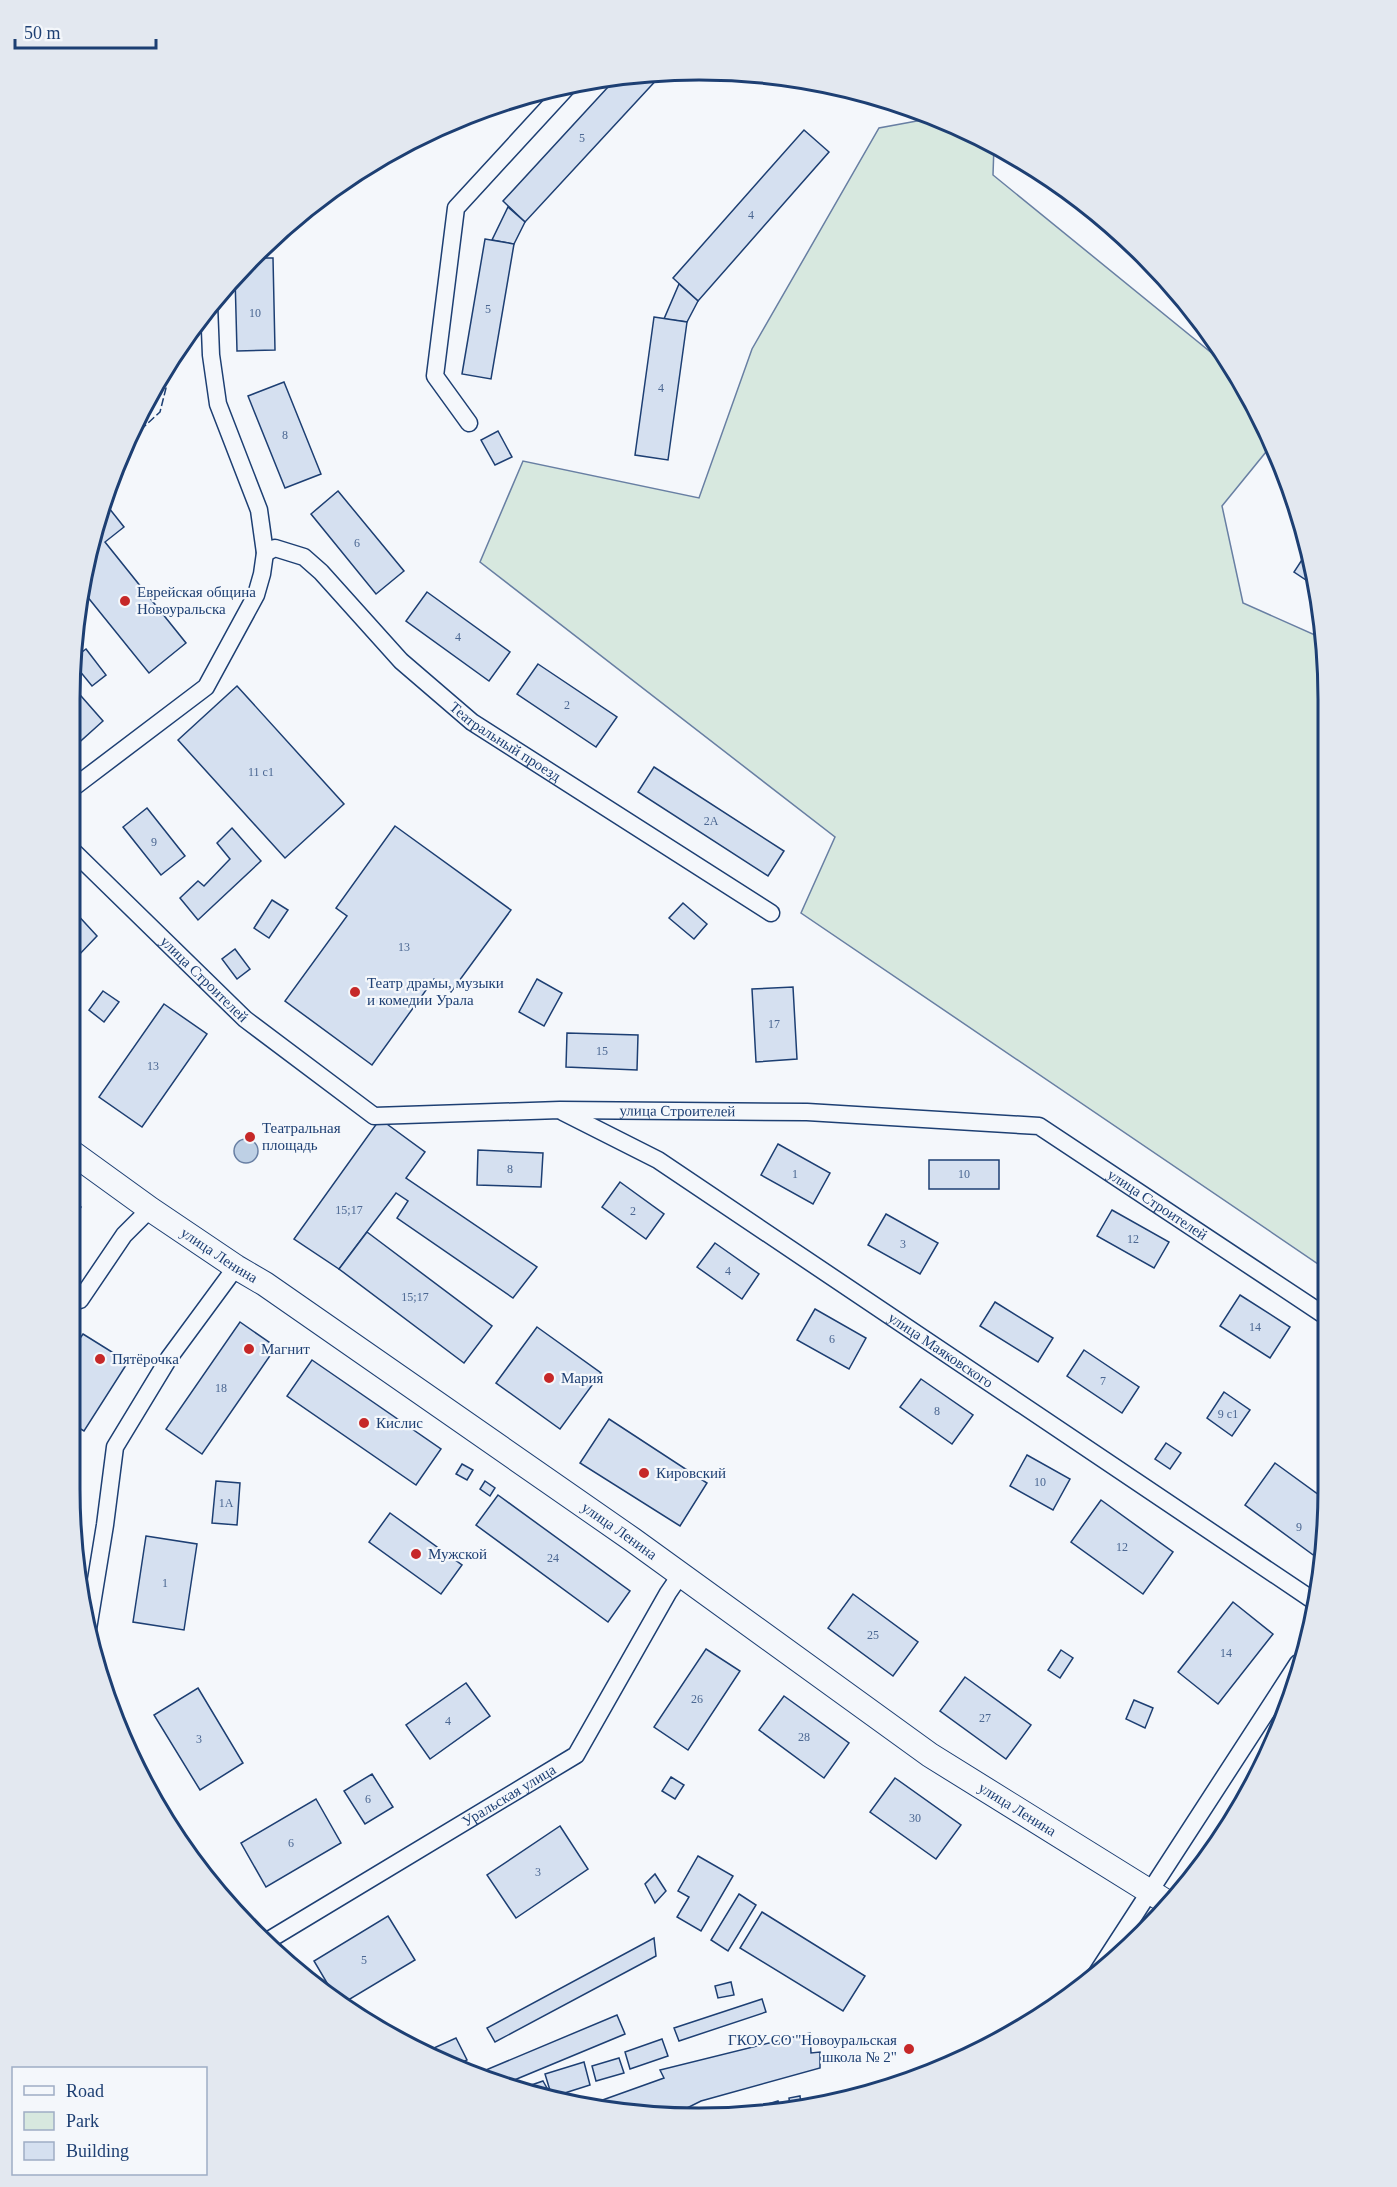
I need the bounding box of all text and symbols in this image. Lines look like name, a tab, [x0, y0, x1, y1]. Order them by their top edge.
scale bar	[15, 12, 156, 50]
text: 50 m	[24, 23, 61, 43]
house number: 5	[579, 131, 585, 145]
house number: 4	[748, 208, 754, 222]
house number: 5	[485, 302, 491, 316]
house number: 10	[249, 306, 261, 320]
house number: 4	[658, 381, 664, 395]
house number: 8	[282, 428, 288, 442]
house number: 6	[354, 536, 360, 550]
place label: Еврейская община Новоуральска	[137, 584, 256, 617]
marker: Еврейская община Новоуральска	[118, 594, 132, 608]
house number: 4	[455, 630, 461, 644]
house number: 2	[564, 698, 570, 712]
street label: Театральный проезд	[447, 699, 564, 785]
house number: 11 с1	[248, 765, 274, 779]
house number: 2А	[704, 814, 719, 828]
house number: 9	[151, 835, 157, 849]
street label: улица Строителей	[157, 933, 251, 1025]
house number: 13	[398, 940, 410, 954]
place label: Театр драмы, музыки и комедии Урала	[367, 975, 504, 1008]
marker: Театр драмы, музыки и комедии Урала	[348, 985, 362, 999]
house number: 17	[768, 1017, 780, 1031]
house number: 15	[596, 1044, 608, 1058]
house number: 13	[147, 1059, 159, 1073]
street label: улица Строителей	[619, 1102, 735, 1119]
place label: Театральная площадь	[262, 1120, 341, 1153]
marker: Театральная площадь	[243, 1130, 257, 1144]
house number: 8	[507, 1162, 513, 1176]
street label: улица Строителей	[1105, 1166, 1210, 1243]
house number: 1	[792, 1167, 798, 1181]
house number: 10	[958, 1167, 970, 1181]
house number: 15;17	[335, 1203, 363, 1217]
house number: 2	[630, 1204, 636, 1218]
street label: улица Ленина	[178, 1224, 261, 1286]
house number: 12	[1127, 1232, 1139, 1246]
house number: 3	[900, 1237, 906, 1251]
house number: 4	[725, 1264, 731, 1278]
house number: 15;17	[401, 1290, 429, 1304]
street label: улица Маяковского	[885, 1309, 996, 1391]
house number: 14	[1249, 1320, 1261, 1334]
house number: 6	[829, 1332, 835, 1346]
place label: Магнит	[261, 1341, 310, 1357]
marker: Магнит	[242, 1342, 256, 1356]
place label: Пятёрочка	[112, 1351, 179, 1367]
marker: Пятёрочка	[93, 1352, 107, 1366]
place label: Мария	[561, 1370, 604, 1386]
marker: Мария	[542, 1371, 556, 1385]
house number: 7	[1100, 1374, 1106, 1388]
house number: 18	[215, 1381, 227, 1395]
house number: 8	[934, 1404, 940, 1418]
house number: 9 с1	[1218, 1407, 1238, 1421]
place label: Кислис	[376, 1415, 423, 1431]
marker: Кислис	[357, 1416, 371, 1430]
place label: Кировский	[656, 1465, 726, 1481]
marker: Кировский	[637, 1466, 651, 1480]
house number: 10	[1034, 1475, 1046, 1489]
house number: 1А	[219, 1496, 234, 1510]
street label: улица Ленина	[579, 1499, 660, 1563]
house number: 9	[1296, 1520, 1302, 1534]
house number: 12	[1116, 1540, 1128, 1554]
place label: Мужской	[428, 1546, 487, 1562]
marker: Мужской	[409, 1547, 423, 1561]
house number: 24	[547, 1551, 559, 1565]
house number: 1	[162, 1576, 168, 1590]
house number: 25	[867, 1628, 879, 1642]
house number: 14	[1220, 1646, 1232, 1660]
house number: 26	[691, 1692, 703, 1706]
house number: 27	[979, 1711, 991, 1725]
house number: 4	[445, 1714, 451, 1728]
house number: 28	[798, 1730, 810, 1744]
house number: 3	[196, 1732, 202, 1746]
street label: Уральская улица	[459, 1761, 559, 1830]
street label: улица Ленина	[976, 1779, 1059, 1840]
house number: 6	[365, 1792, 371, 1806]
house number: 30	[909, 1811, 921, 1825]
house number: 6	[288, 1836, 294, 1850]
house number: 3	[535, 1865, 541, 1879]
house number: 5	[361, 1953, 367, 1967]
place label: ГКОУ СО "Новоуральская школа № 2"	[728, 2032, 897, 2065]
marker: ГКОУ СО "Новоуральская школа № 2"	[902, 2042, 916, 2056]
legend	[12, 2067, 207, 2175]
text: Road	[66, 2081, 104, 2101]
text: Park	[66, 2111, 99, 2131]
text: Building	[66, 2141, 129, 2161]

